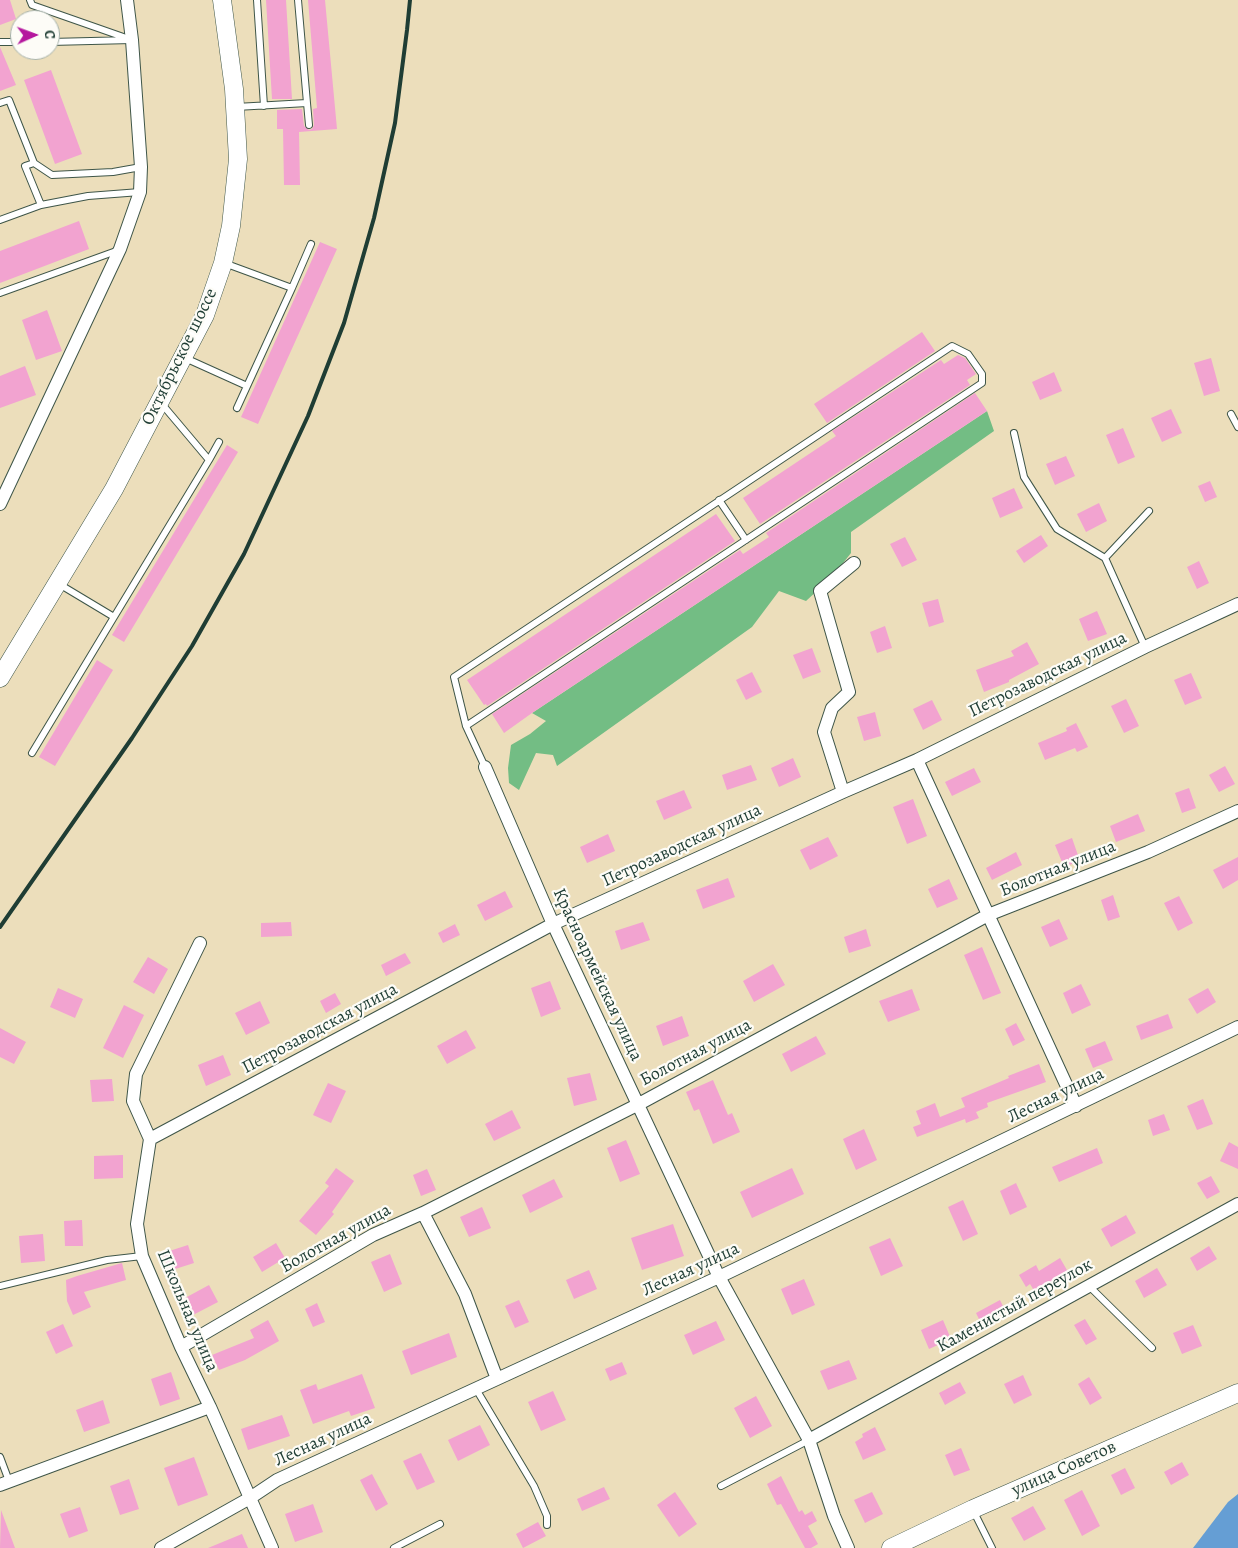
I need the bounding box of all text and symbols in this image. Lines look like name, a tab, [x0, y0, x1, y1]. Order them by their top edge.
north arrow	[10, 10, 60, 60]
text: С	[40, 30, 59, 39]
street label: Октябрьское шоссе	[137, 285, 223, 429]
street label: Петрозаводская улица	[966, 627, 1130, 723]
street label: Петрозаводская улица	[599, 800, 765, 892]
street label: Болотная улица	[997, 836, 1119, 902]
street label: Красноармейская улица	[547, 885, 647, 1065]
street label: Петрозаводская улица	[239, 979, 401, 1079]
street label: Болотная улица	[637, 1015, 755, 1091]
street label: Лесная улица	[1004, 1063, 1108, 1129]
street label: Болотная улица	[277, 1200, 395, 1278]
street label: Лесная улица	[639, 1238, 743, 1302]
street label: Школьная улица	[151, 1247, 223, 1375]
street label: Каменистый переулок	[933, 1254, 1097, 1358]
street label: Лесная улица	[271, 1408, 375, 1472]
street label: улица Советов	[1008, 1436, 1120, 1502]

